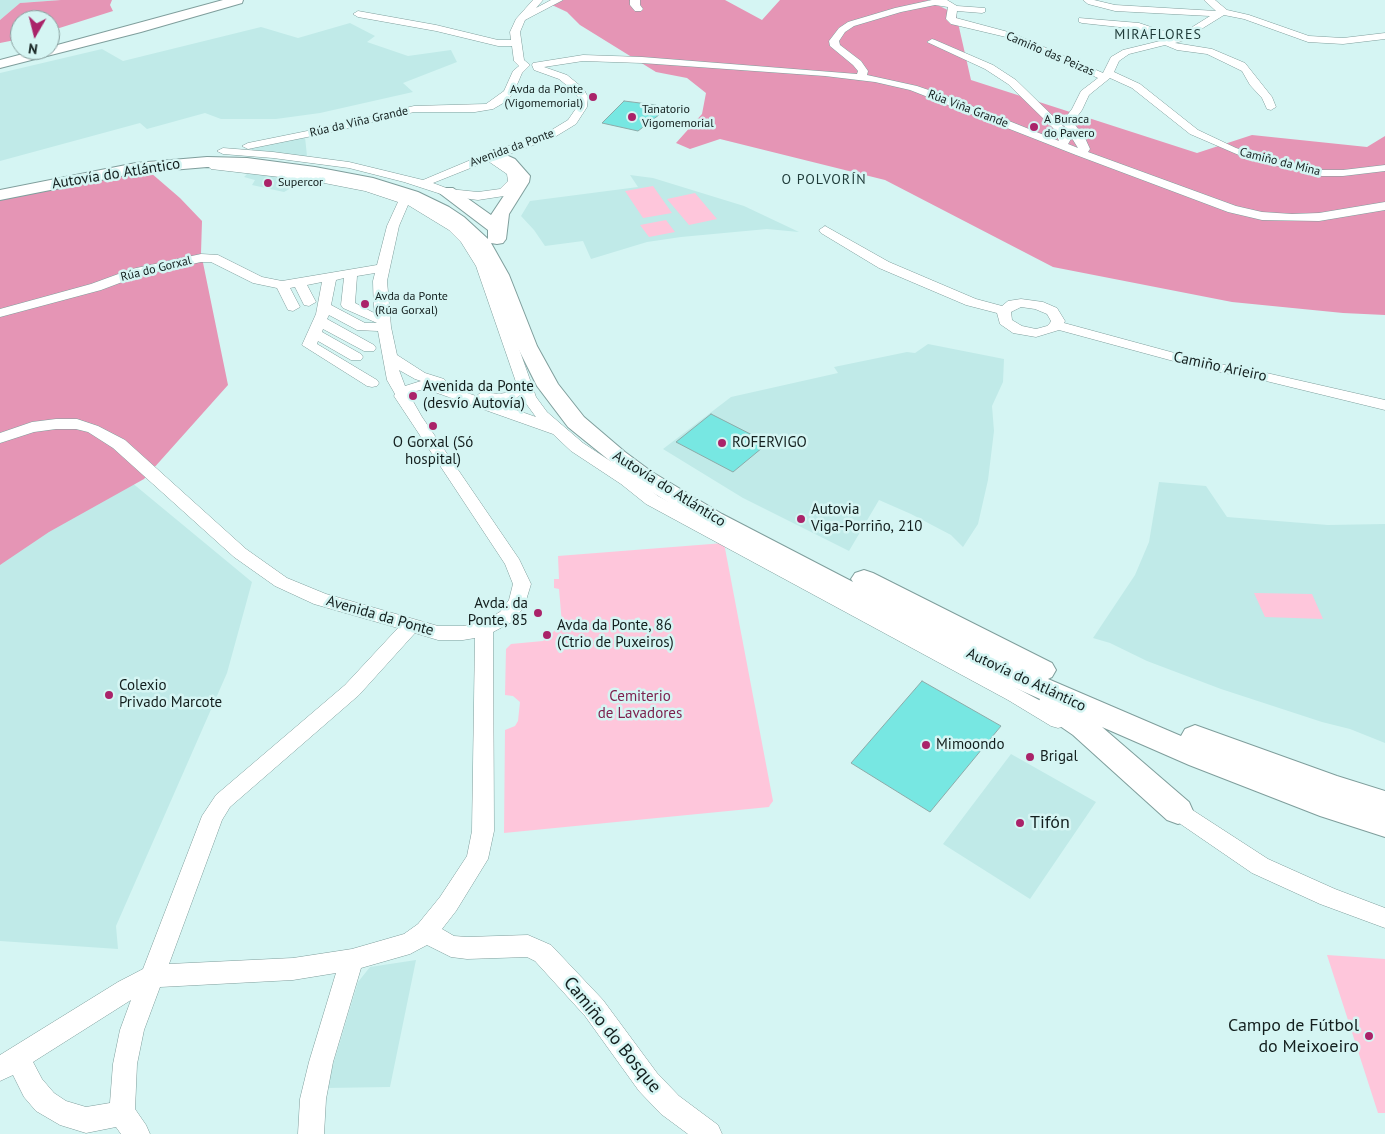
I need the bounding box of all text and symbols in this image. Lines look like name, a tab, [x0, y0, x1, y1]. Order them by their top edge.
north arrow	[10, 10, 60, 60]
district label: MIRAFLORES	[1113, 27, 1203, 43]
street label: Camiño das Peizas	[1004, 29, 1096, 79]
text: N	[27, 39, 39, 58]
place label: Avda da Ponte (Vigomemorial)	[504, 83, 583, 111]
street label: Rúa Viña Grande	[926, 87, 1010, 131]
marker: Avda da Ponte (Vigomemorial)	[587, 91, 599, 103]
place label: Tanatorio Vigomemorial	[642, 103, 714, 131]
street label: Rúa da Viña Grande	[308, 104, 410, 140]
marker: Tanatorio Vigomemorial	[626, 111, 638, 123]
place label: A Buraca do Pavero	[1044, 113, 1095, 141]
marker: A Buraca do Pavero	[1028, 121, 1040, 133]
street label: Avenida da Ponte	[468, 126, 556, 170]
street label: Camiño da Mina	[1238, 145, 1322, 179]
street label: Autovía do Atlántico	[51, 155, 181, 193]
district label: O POLVORÍN	[780, 172, 868, 188]
place label: Supercor	[278, 176, 323, 190]
marker: Supercor	[262, 177, 274, 189]
street label: Rúa do Gorxal	[119, 253, 193, 285]
place label: Avda da Ponte (Rúa Gorxal)	[375, 290, 448, 318]
marker: Avda da Ponte (Rúa Gorxal)	[359, 298, 371, 310]
street label: Camiño Arieiro	[1172, 348, 1268, 386]
place label: Avenida da Ponte (desvío Autovía)	[423, 378, 534, 413]
marker: Avenida da Ponte (desvío Autovía)	[407, 390, 419, 402]
marker: O Gorxal (Só hospital)	[427, 420, 439, 432]
place label: O Gorxal (Só hospital)	[393, 434, 473, 469]
place label: ROFERVIGO	[732, 434, 807, 452]
marker: ROFERVIGO	[716, 437, 728, 449]
street label: Autovía do Atlántico	[609, 447, 729, 531]
place label: Autovia Viga-Porriño, 210	[811, 501, 923, 536]
marker: Autovia Viga-Porriño, 210	[795, 513, 807, 525]
street label: Avenida da Ponte	[324, 592, 436, 640]
place label: Avda. da Ponte, 85	[468, 595, 528, 630]
marker: Avda. da Ponte, 85	[532, 607, 544, 619]
place label: Avda da Ponte, 86 (Ctrio de Puxeiros)	[557, 617, 674, 652]
marker: Avda da Ponte, 86 (Ctrio de Puxeiros)	[541, 629, 553, 641]
street label: Autovía do Atlántico	[963, 644, 1089, 716]
place label: Colexio Privado Marcote	[119, 677, 222, 712]
park label: Cemiterio de Lavadores	[598, 688, 682, 723]
marker: Colexio Privado Marcote	[103, 689, 115, 701]
place label: Mimoondo	[936, 736, 1004, 754]
marker: Mimoondo	[920, 739, 932, 751]
place label: Brigal	[1040, 748, 1078, 766]
marker: Brigal	[1024, 751, 1036, 763]
place label: Tifón	[1030, 812, 1070, 834]
marker: Tifón	[1014, 817, 1026, 829]
street label: Camiño do Bosque	[559, 973, 665, 1097]
place label: Campo de Fútbol do Meixoeiro	[1228, 1015, 1359, 1058]
marker: Campo de Fútbol do Meixoeiro	[1363, 1030, 1375, 1042]

